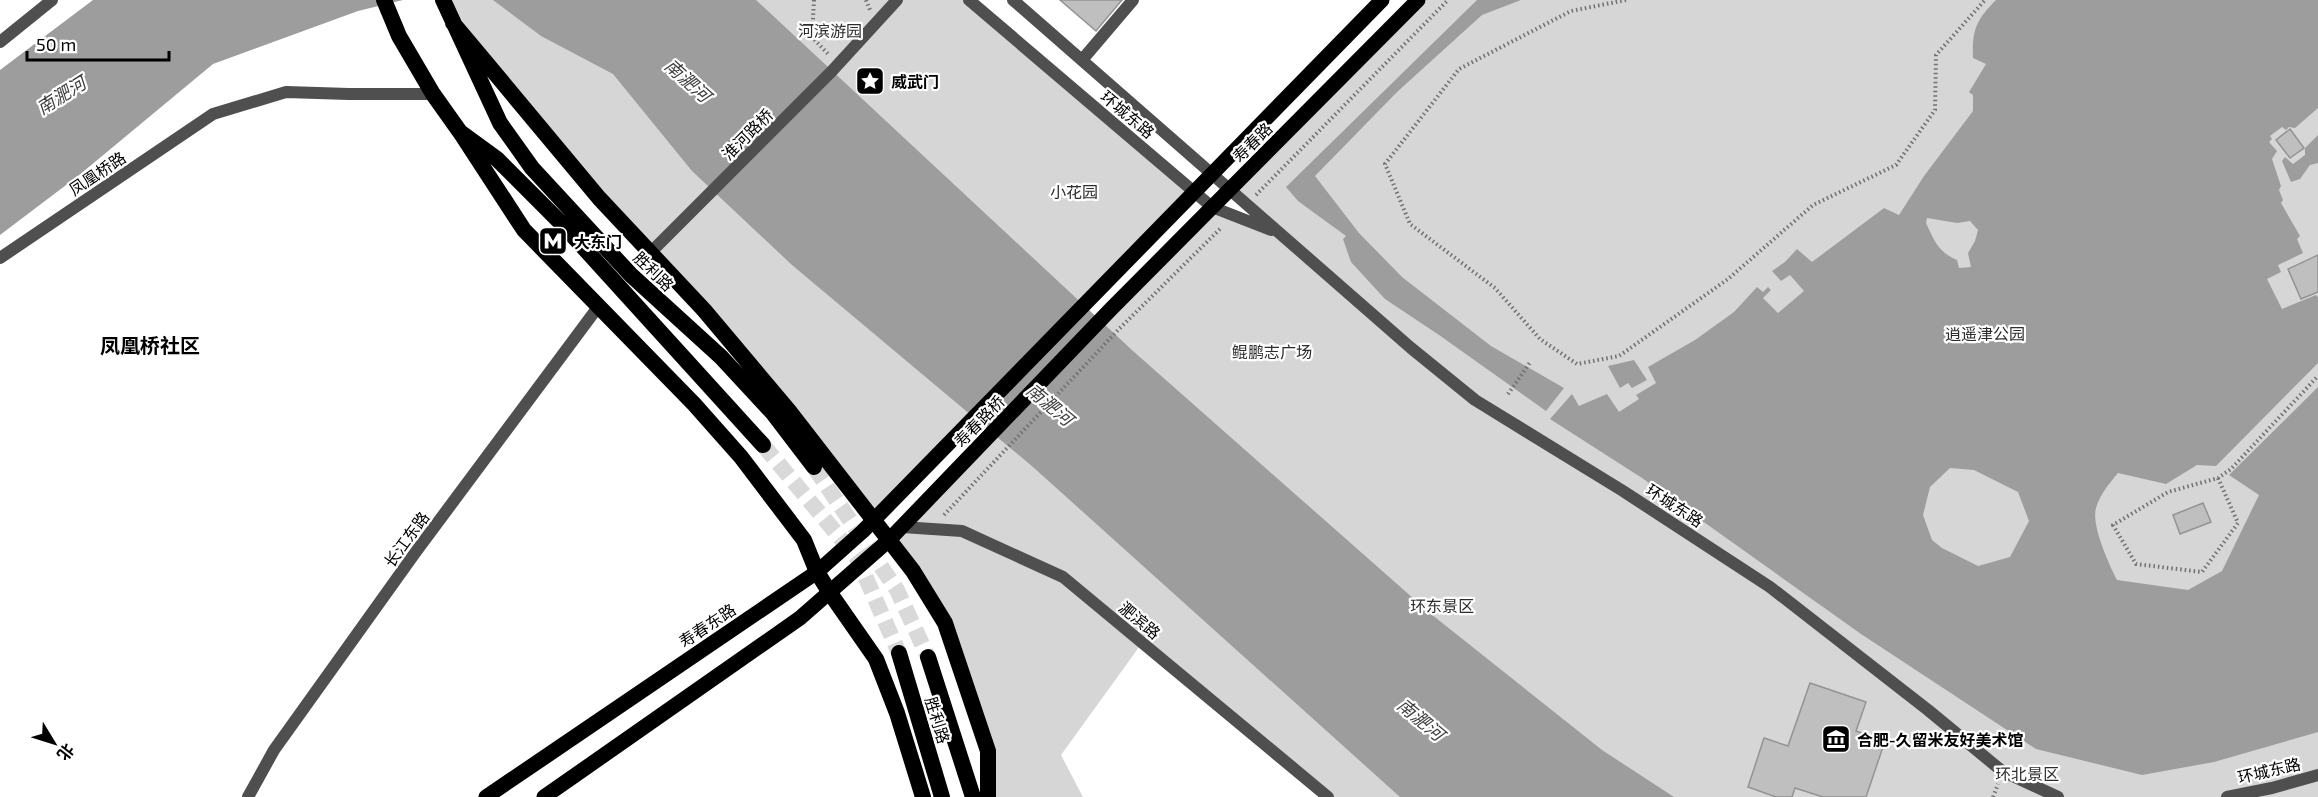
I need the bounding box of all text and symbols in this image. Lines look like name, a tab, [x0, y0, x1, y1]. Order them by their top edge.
park label: 河滨游园	[798, 21, 862, 40]
scale bar	[27, 24, 170, 62]
text: 50 m	[36, 33, 76, 55]
water label: 南淝河	[661, 54, 718, 108]
place icon: 威武门	[854, 65, 886, 97]
water label: 南淝河	[32, 70, 92, 119]
place label: 威武门	[891, 72, 939, 91]
street label: 环城东路	[1097, 86, 1159, 142]
street label: 淮河路桥	[718, 105, 776, 163]
street label: 寿春路	[1228, 118, 1276, 166]
street label: 凤凰桥路	[65, 147, 129, 199]
park label: 小花园	[1050, 182, 1098, 201]
metro station icon: 大东门	[537, 225, 569, 257]
place label: 大东门	[574, 232, 622, 251]
street label: 胜利路	[630, 247, 678, 295]
park label: 逍遥津公园	[1945, 324, 2025, 343]
district label: 凤凰桥社区	[100, 333, 200, 357]
park label: 鲲鹏志广场	[1232, 342, 1312, 361]
water label: 南淝河	[1022, 378, 1080, 432]
street label: 寿春路桥	[950, 391, 1008, 451]
street label: 环城东路	[1643, 480, 1707, 530]
street label: 长江东路	[380, 508, 432, 570]
park label: 环东景区	[1410, 596, 1474, 615]
street label: 淝滨路	[1116, 597, 1164, 643]
street label: 寿春东路	[675, 599, 739, 651]
water label: 南淝河	[1393, 693, 1451, 747]
street label: 胜利路	[922, 694, 954, 746]
north arrow	[24, 713, 84, 773]
museum icon: 合肥-久留米友好美术馆	[1820, 723, 1852, 755]
place label: 合肥-久留米友好美术馆	[1857, 730, 2024, 749]
text: 北	[54, 740, 79, 765]
street label: 环城东路	[2236, 754, 2302, 786]
park label: 环北景区	[1995, 764, 2059, 783]

